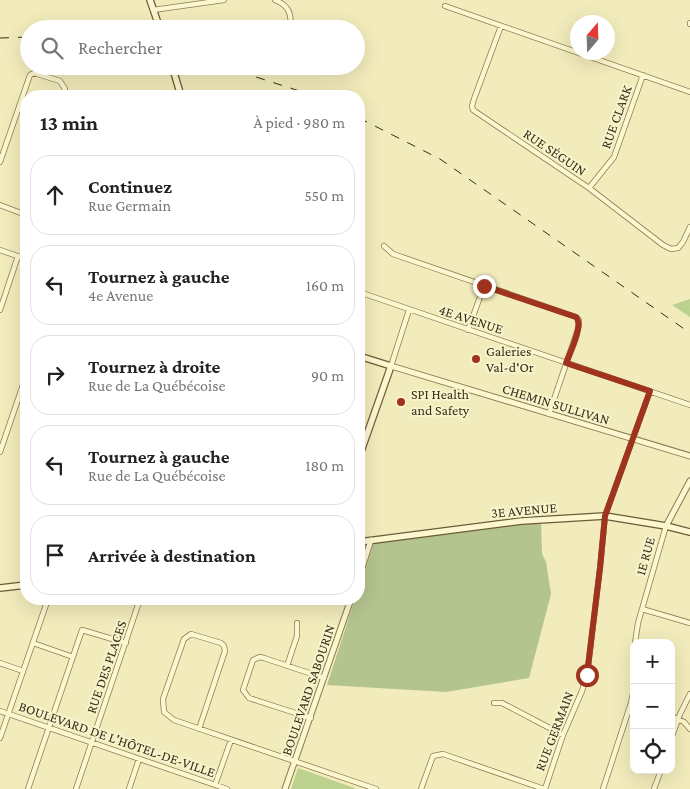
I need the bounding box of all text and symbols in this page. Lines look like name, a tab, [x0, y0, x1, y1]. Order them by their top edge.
north arrow	[570, 15, 615, 60]
search box	[20, 20, 365, 75]
icon: search	[38, 34, 66, 62]
text: Rechercher	[78, 37, 162, 58]
street label: RUE CLARK	[597, 82, 635, 151]
text: 13 min	[40, 111, 98, 135]
text: À pied · 980 m	[253, 114, 345, 131]
street label: RUE SÉGUIN	[521, 125, 589, 179]
text: Continuez	[88, 176, 172, 197]
icon: ahead	[41, 181, 69, 209]
text: 550 m	[304, 187, 344, 204]
text: Rue Germain	[88, 197, 171, 214]
text: Tournez à gauche	[88, 266, 230, 287]
icon: left	[41, 271, 69, 299]
route end	[473, 275, 496, 298]
text: 160 m	[306, 277, 344, 294]
text: 4e Avenue	[88, 287, 153, 304]
street label: 4E AVENUE	[437, 301, 506, 337]
place label: Galeries Val-d'Or	[486, 343, 534, 375]
marker: Galeries Val-d'Or	[470, 353, 482, 365]
text: Tournez à droite	[88, 356, 220, 377]
icon: right	[41, 361, 69, 389]
text: 90 m	[311, 367, 344, 384]
text: Rue de La Québécoise	[88, 377, 225, 394]
street label: CHEMIN SULLIVAN	[500, 380, 612, 428]
place label: SPI Health and Safety	[411, 386, 470, 418]
marker: SPI Health and Safety	[395, 396, 407, 408]
text: Tournez à gauche	[88, 446, 230, 467]
icon: left	[41, 451, 69, 479]
text: 180 m	[305, 457, 344, 474]
text: Rue de La Québécoise	[88, 467, 225, 484]
street label: 3E AVENUE	[490, 499, 558, 521]
street label: 1E RUE	[632, 535, 658, 577]
icon: arrive	[41, 541, 69, 569]
text: Arrivée à destination	[88, 545, 256, 566]
street label: RUE DES PLACES	[83, 618, 130, 716]
street label: BOULEVARD SABOURIN	[278, 622, 338, 758]
map controls	[630, 639, 675, 774]
button: +	[630, 639, 675, 684]
route start	[576, 664, 599, 687]
button: −	[630, 684, 675, 729]
street label: RUE GERMAIN	[531, 689, 577, 773]
street label: BOULEVARD DE L'HÔTEL-DE-VILLE	[17, 698, 218, 780]
button: locate	[630, 729, 675, 774]

